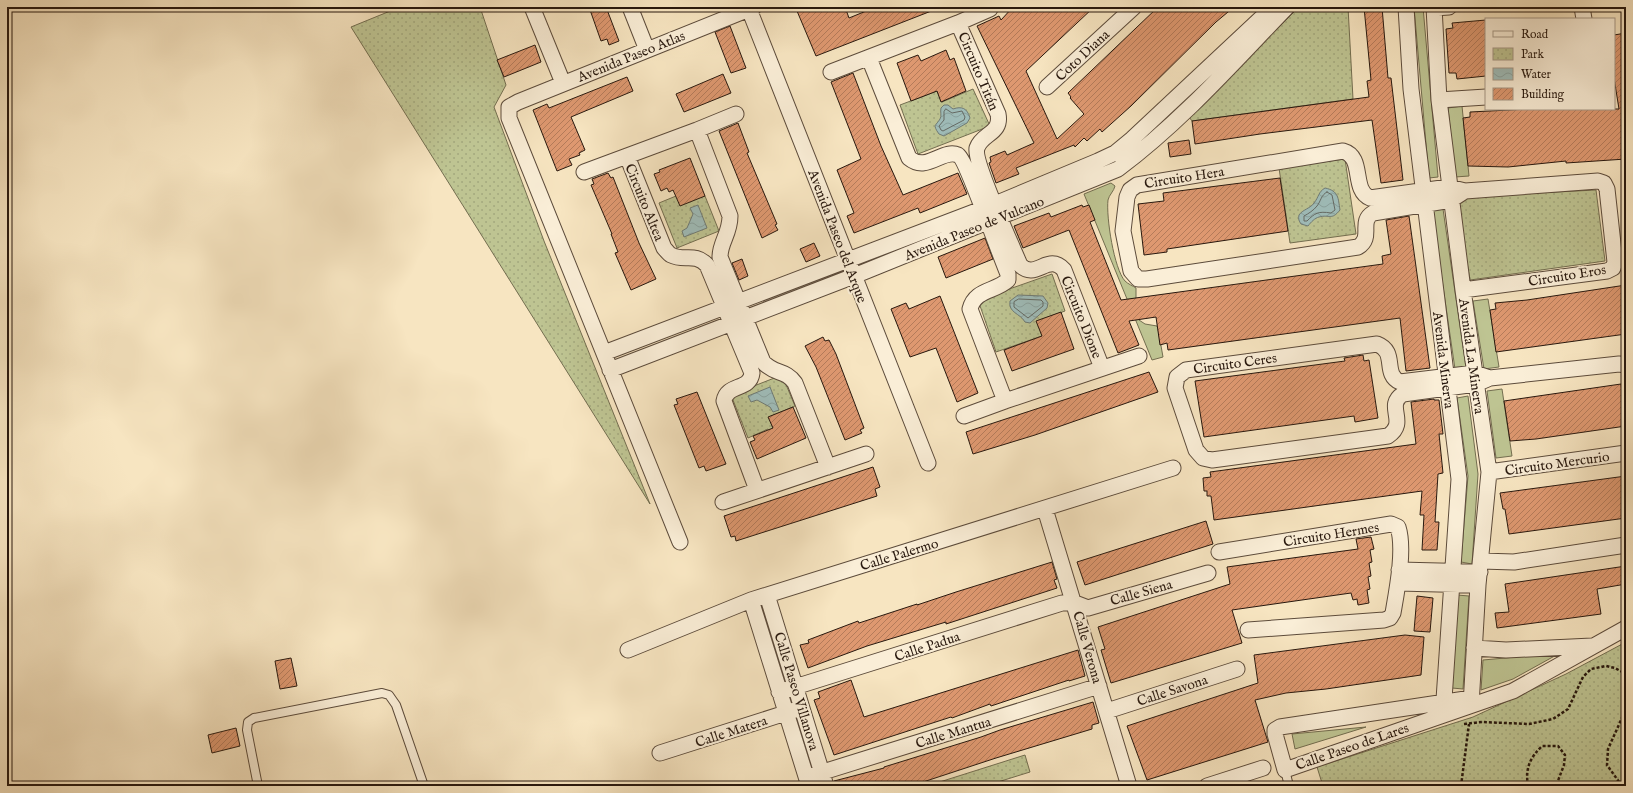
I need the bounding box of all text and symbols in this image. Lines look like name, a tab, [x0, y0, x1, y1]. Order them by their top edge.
legend	[1485, 18, 1615, 110]
street label: Coto Diana	[1052, 25, 1114, 85]
street label: Avenida Paseo Atlas	[574, 27, 688, 87]
text: Road	[1521, 27, 1549, 42]
street label: Circuito Titán	[954, 29, 1003, 114]
text: Park	[1521, 47, 1544, 62]
text: Water	[1521, 67, 1552, 82]
text: Building	[1521, 87, 1565, 102]
street label: Circuito Altea	[620, 161, 668, 245]
street label: Circuito Hera	[1143, 163, 1226, 193]
street label: Avenida Paseo del Arque	[803, 166, 871, 306]
street label: Avenida Paseo de Vulcano	[901, 192, 1047, 266]
street label: Circuito Eros	[1527, 261, 1607, 291]
street label: Circuito Dione	[1056, 273, 1106, 362]
street label: Avenida La Minerva	[1454, 296, 1488, 416]
street label: Avenida Minerva	[1428, 310, 1458, 411]
street label: Circuito Ceres	[1192, 349, 1278, 379]
street label: Circuito Mercurio	[1504, 448, 1611, 480]
street label: Circuito Hermes	[1282, 519, 1380, 551]
street label: Calle Palermo	[858, 534, 941, 575]
street label: Calle Siena	[1108, 575, 1175, 610]
street label: Calle Verona	[1068, 609, 1106, 686]
street label: Calle Padua	[892, 628, 963, 666]
street label: Calle Paseo Villanova	[769, 630, 823, 754]
street label: Calle Savona	[1135, 671, 1211, 711]
street label: Calle Matera	[693, 712, 771, 752]
street label: Calle Mantua	[913, 713, 994, 753]
street label: Calle Paseo de Lares	[1293, 719, 1411, 775]

